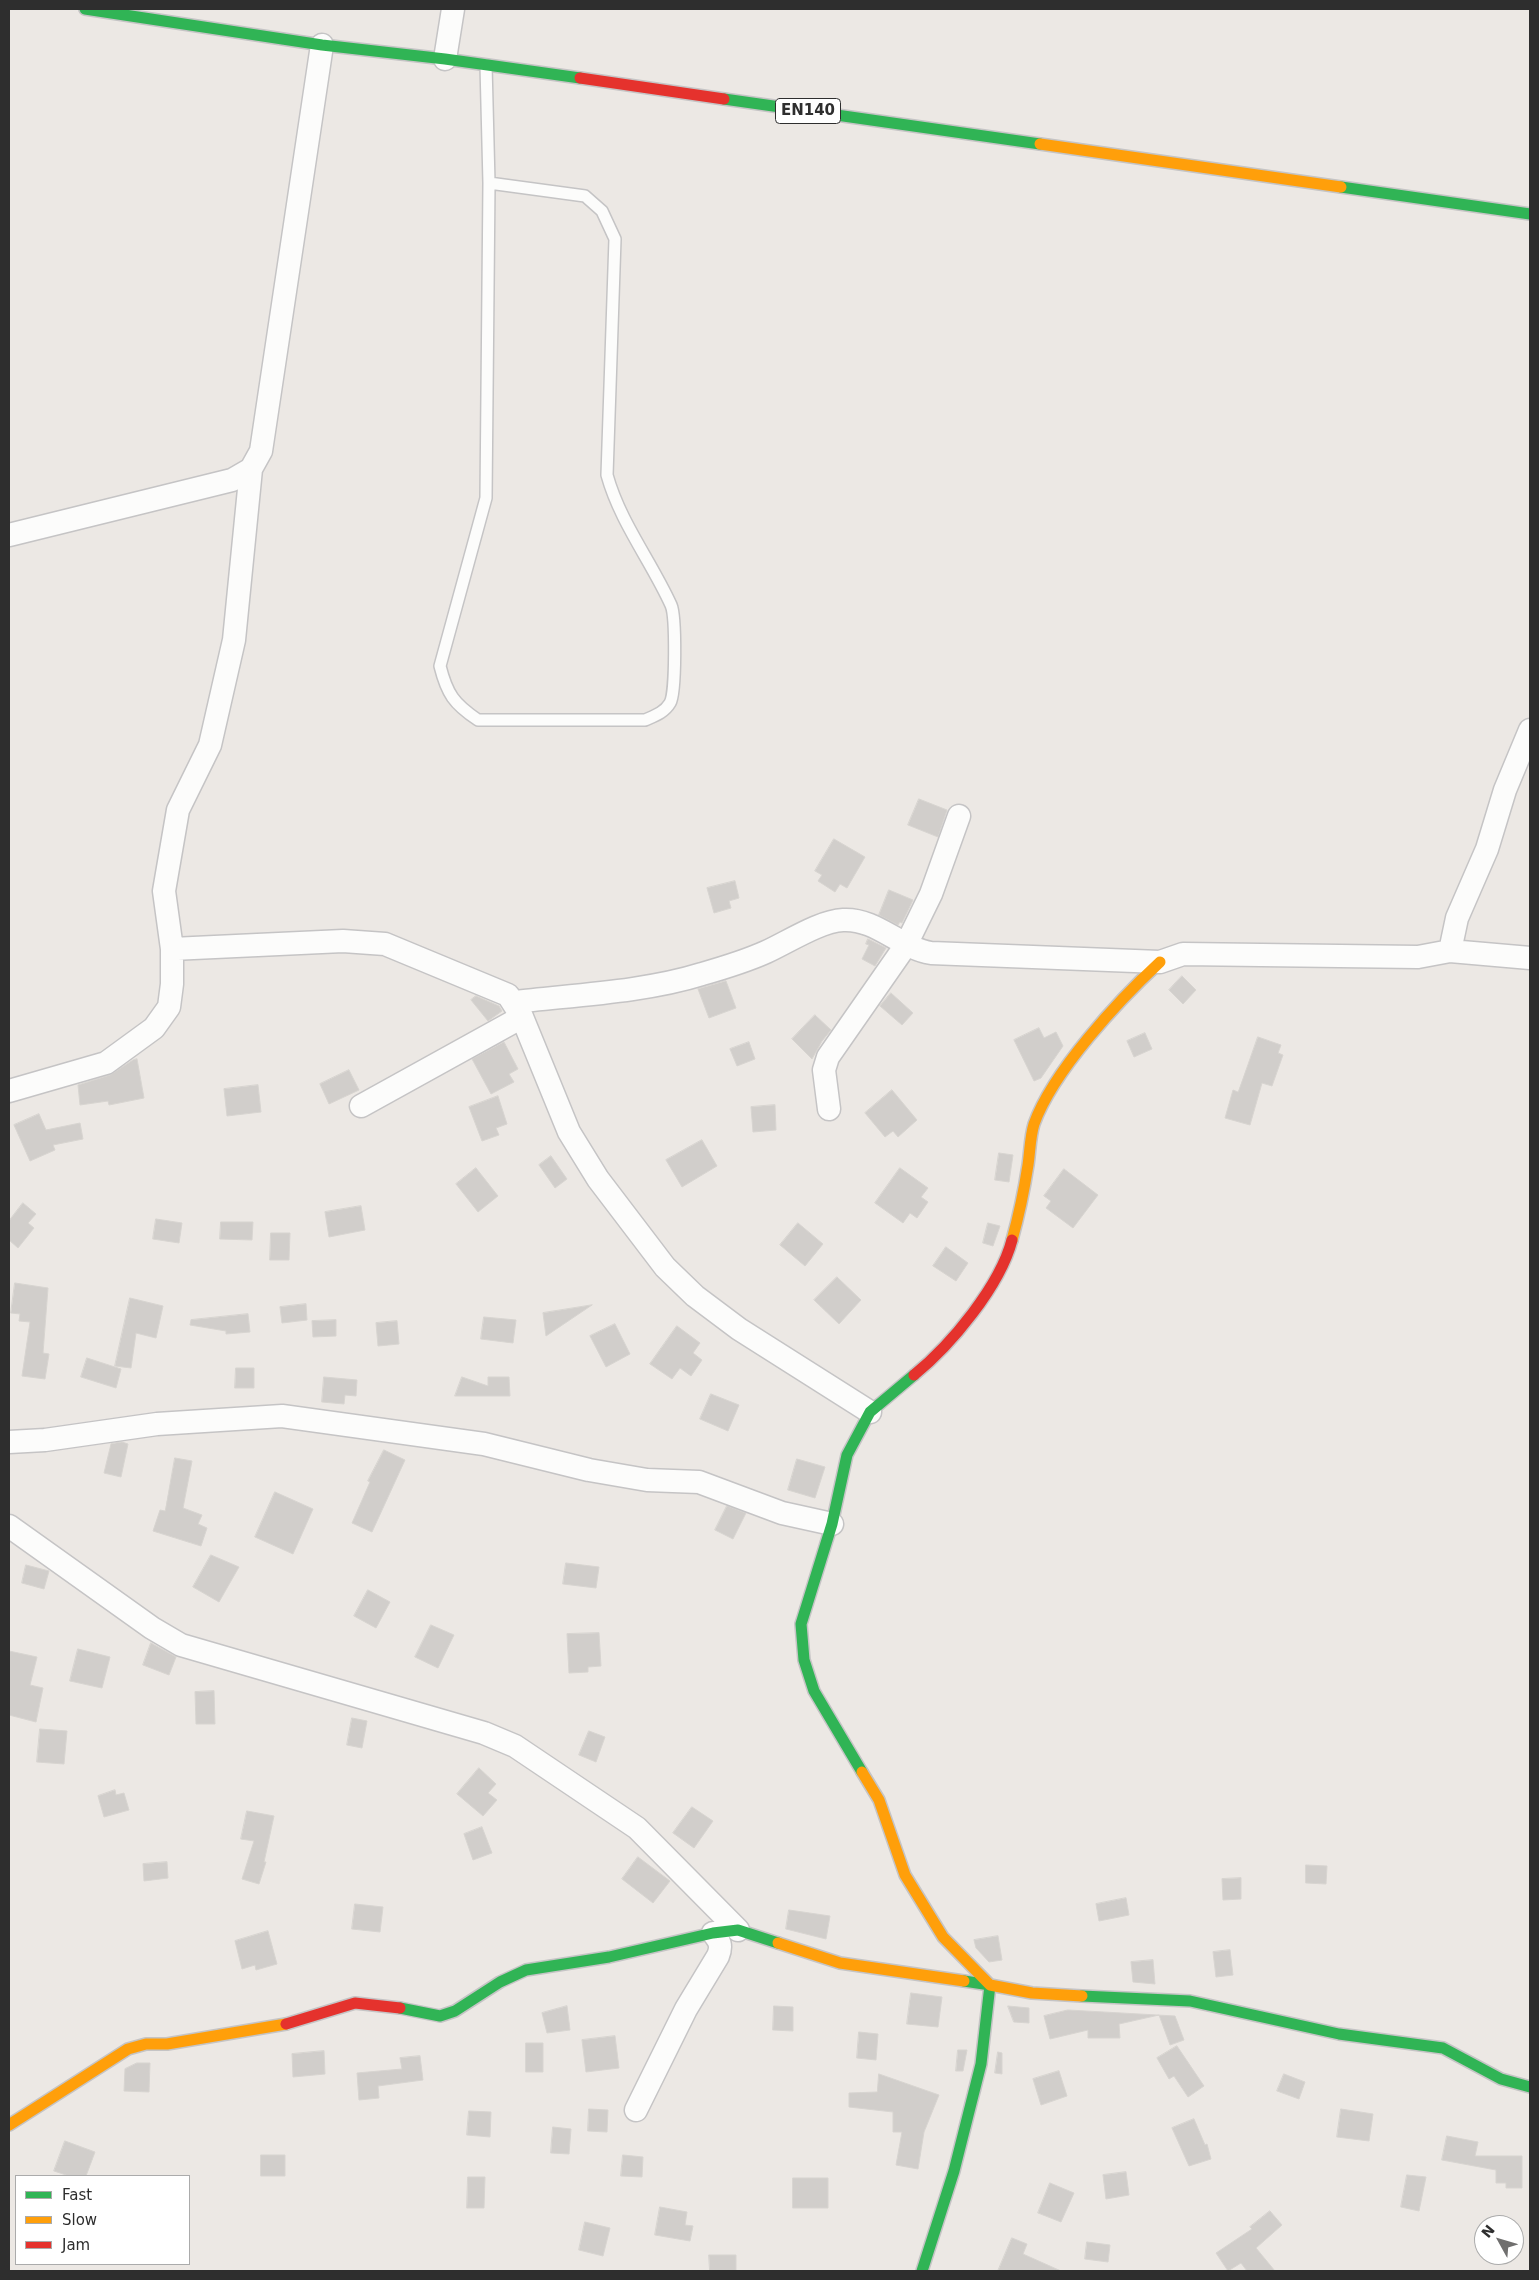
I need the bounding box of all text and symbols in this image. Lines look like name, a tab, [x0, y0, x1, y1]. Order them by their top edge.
road number: EN140	[776, 98, 840, 124]
legend	[15, 2175, 190, 2265]
text: Fast	[62, 2186, 92, 2204]
text: Slow	[62, 2211, 97, 2229]
north arrow	[1474, 2215, 1524, 2265]
text: N	[1478, 2222, 1498, 2241]
text: Jam	[62, 2236, 90, 2254]

